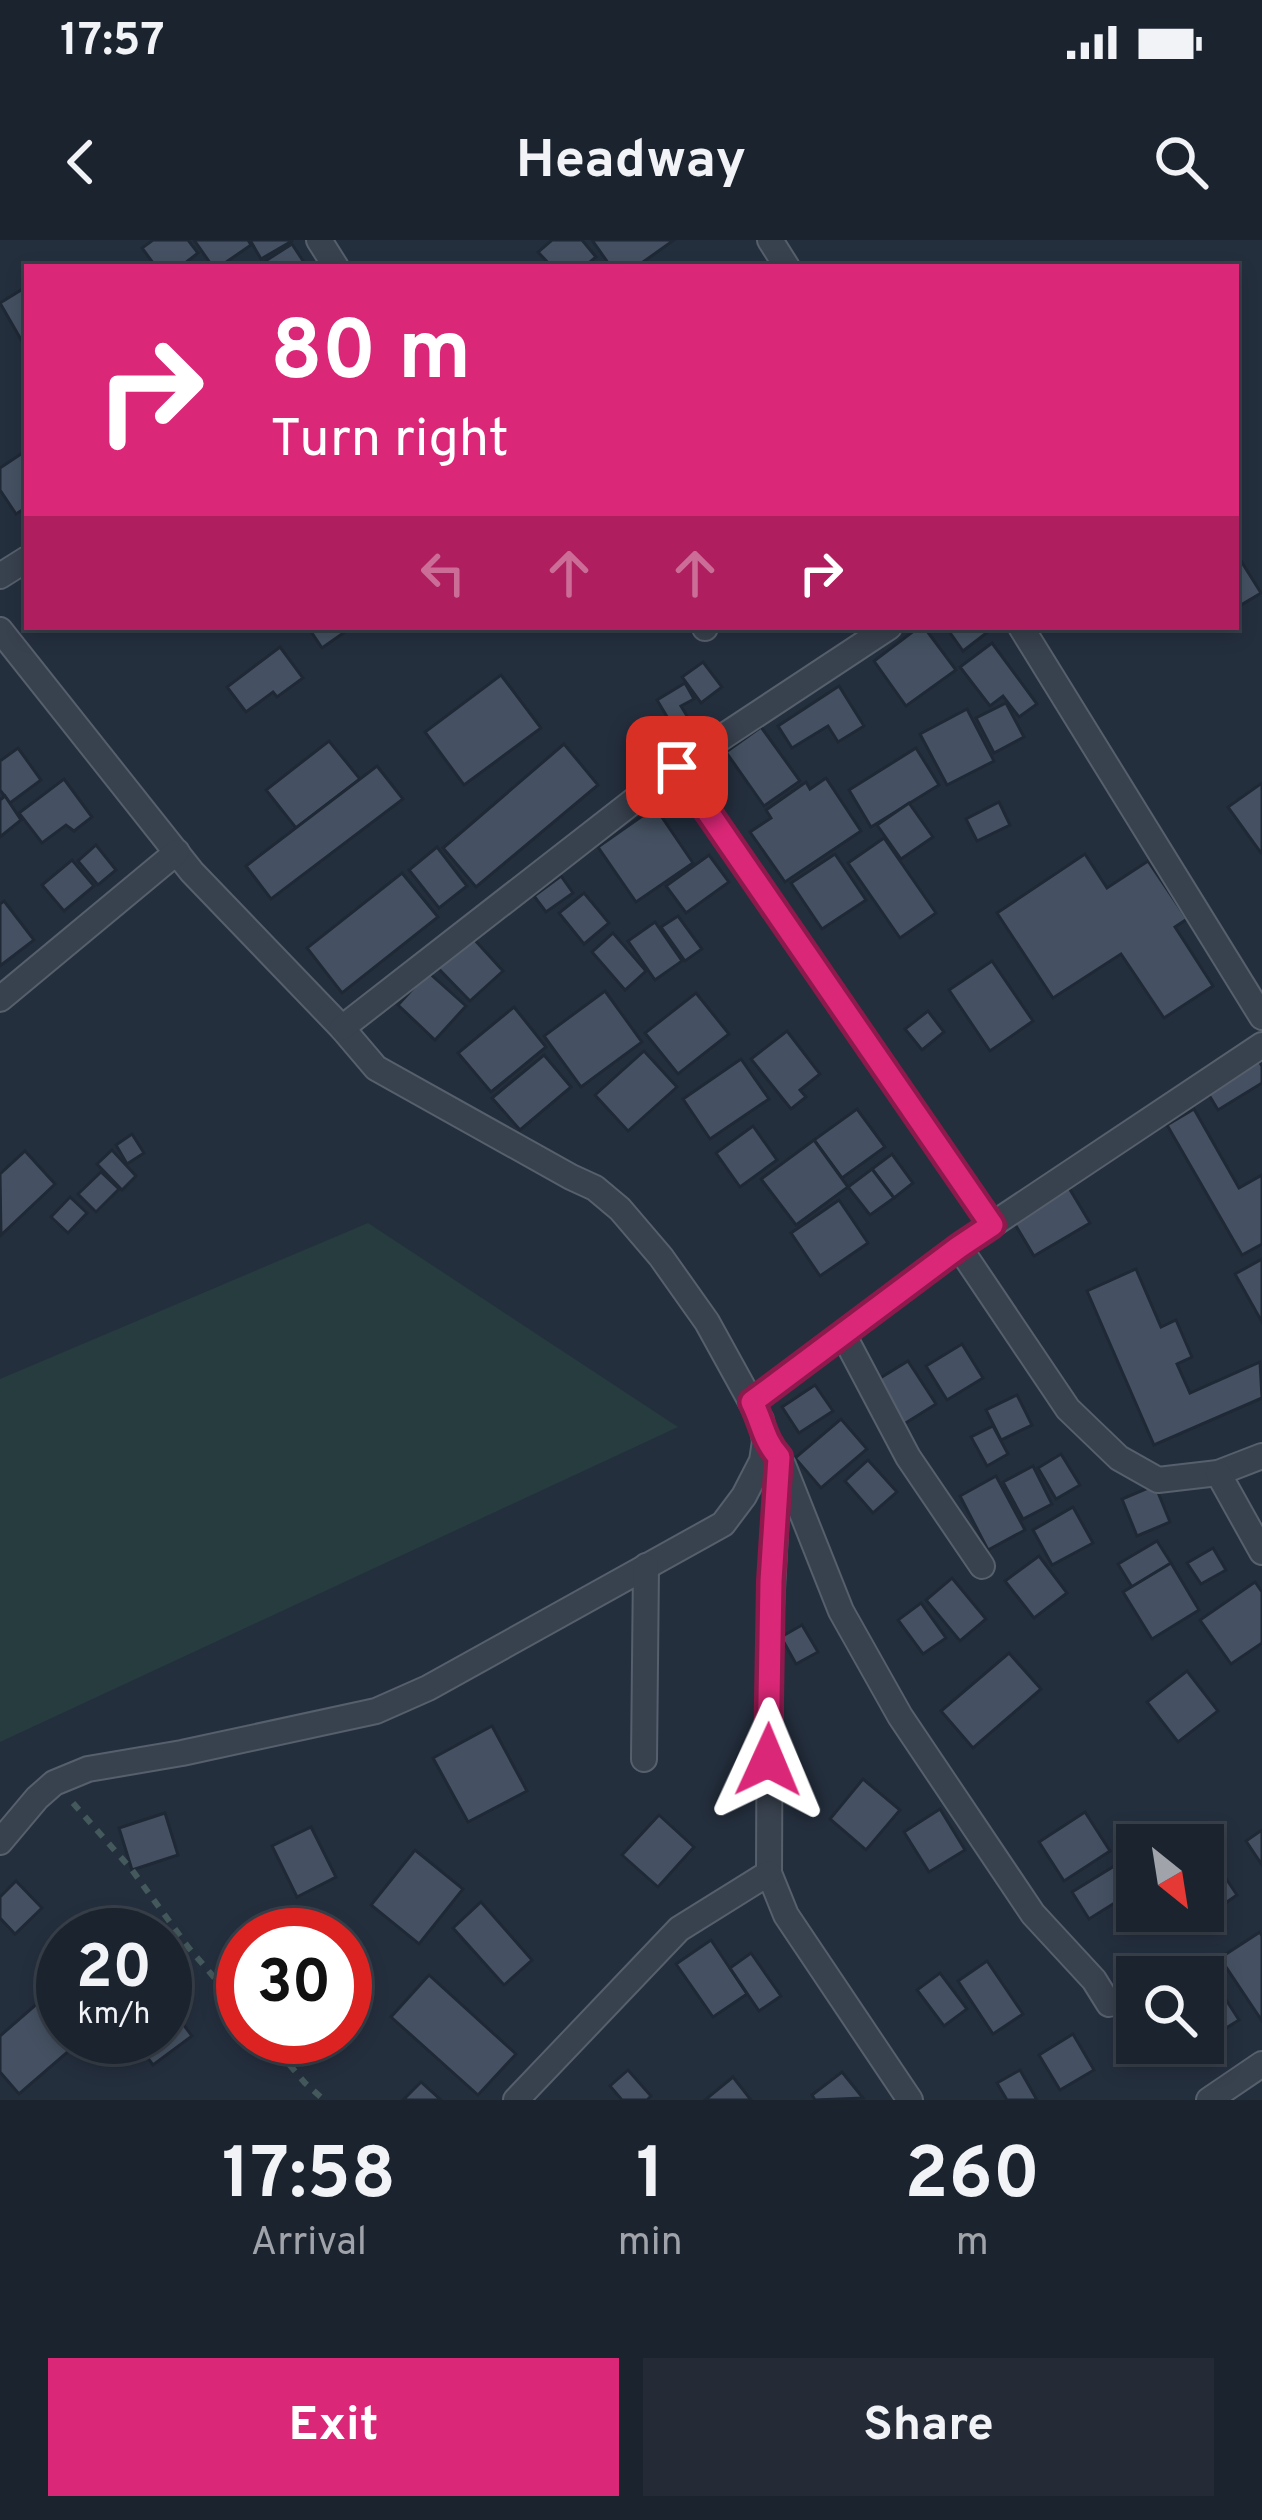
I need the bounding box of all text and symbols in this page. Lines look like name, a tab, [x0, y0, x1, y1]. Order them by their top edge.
text: 17:57	[60, 14, 165, 71]
text: Headway	[516, 128, 746, 197]
icon: back	[48, 129, 114, 195]
icon: search	[1148, 129, 1214, 195]
text: 80 m	[270, 303, 471, 409]
icon: right	[72, 312, 228, 468]
text: Turn right	[270, 407, 509, 476]
icon: left	[410, 540, 476, 606]
icon: ahead	[536, 540, 602, 606]
icon: ahead	[662, 540, 728, 606]
icon: right	[788, 540, 854, 606]
pin	[626, 716, 728, 818]
icon: arrive	[644, 734, 710, 800]
position arrow	[705, 1697, 831, 1823]
north arrow	[1116, 1824, 1224, 1932]
map controls	[1116, 1824, 1224, 2064]
speed limit sign: 30	[216, 1908, 372, 2064]
text: 20	[76, 1933, 152, 2009]
button: search	[1116, 1956, 1224, 2064]
text: km/h	[78, 1997, 150, 2034]
text: 17:58	[222, 2132, 396, 2224]
text: 1	[636, 2132, 665, 2224]
text: 260	[905, 2132, 1040, 2224]
text: Arrival	[251, 2220, 367, 2269]
text: min	[618, 2220, 683, 2269]
text: m	[956, 2220, 989, 2269]
button: Exit	[48, 2358, 619, 2496]
button: Share	[643, 2358, 1214, 2496]

